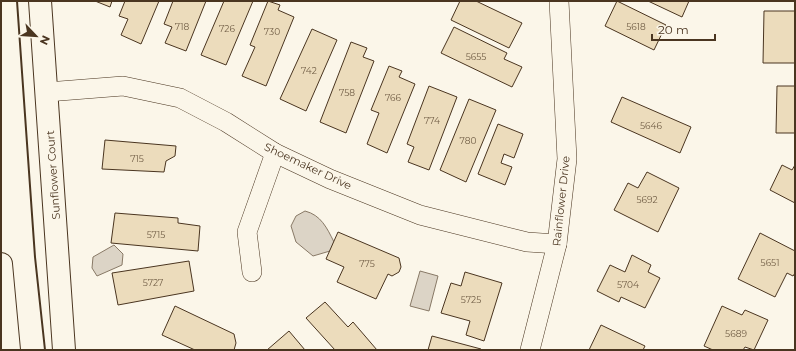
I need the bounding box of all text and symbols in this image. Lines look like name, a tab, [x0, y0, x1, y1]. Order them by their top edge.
north arrow	[16, 16, 56, 56]
scale bar	[652, 16, 715, 42]
house number: 718	[175, 21, 189, 32]
house number: 5618	[626, 21, 646, 32]
text: 20 m	[658, 22, 689, 37]
house number: 726	[219, 23, 235, 34]
house number: 730	[264, 26, 280, 37]
text: N	[37, 33, 53, 47]
house number: 5655	[466, 51, 486, 62]
house number: 742	[301, 65, 317, 76]
house number: 758	[339, 87, 355, 98]
house number: 766	[385, 92, 402, 103]
house number: 774	[424, 115, 440, 126]
house number: 5646	[640, 120, 663, 131]
street label: Sunflower Court	[43, 129, 63, 220]
house number: 780	[460, 135, 476, 146]
street label: Shoemaker Drive	[262, 140, 354, 193]
house number: 715	[130, 153, 144, 164]
street label: Rainflower Drive	[549, 155, 573, 247]
house number: 5692	[636, 194, 658, 205]
house number: 5715	[147, 229, 165, 240]
house number: 5651	[761, 257, 779, 268]
house number: 775	[359, 258, 375, 269]
house number: 5727	[143, 277, 163, 288]
house number: 5704	[617, 279, 639, 290]
house number: 5725	[461, 294, 481, 305]
house number: 5689	[725, 328, 747, 339]

